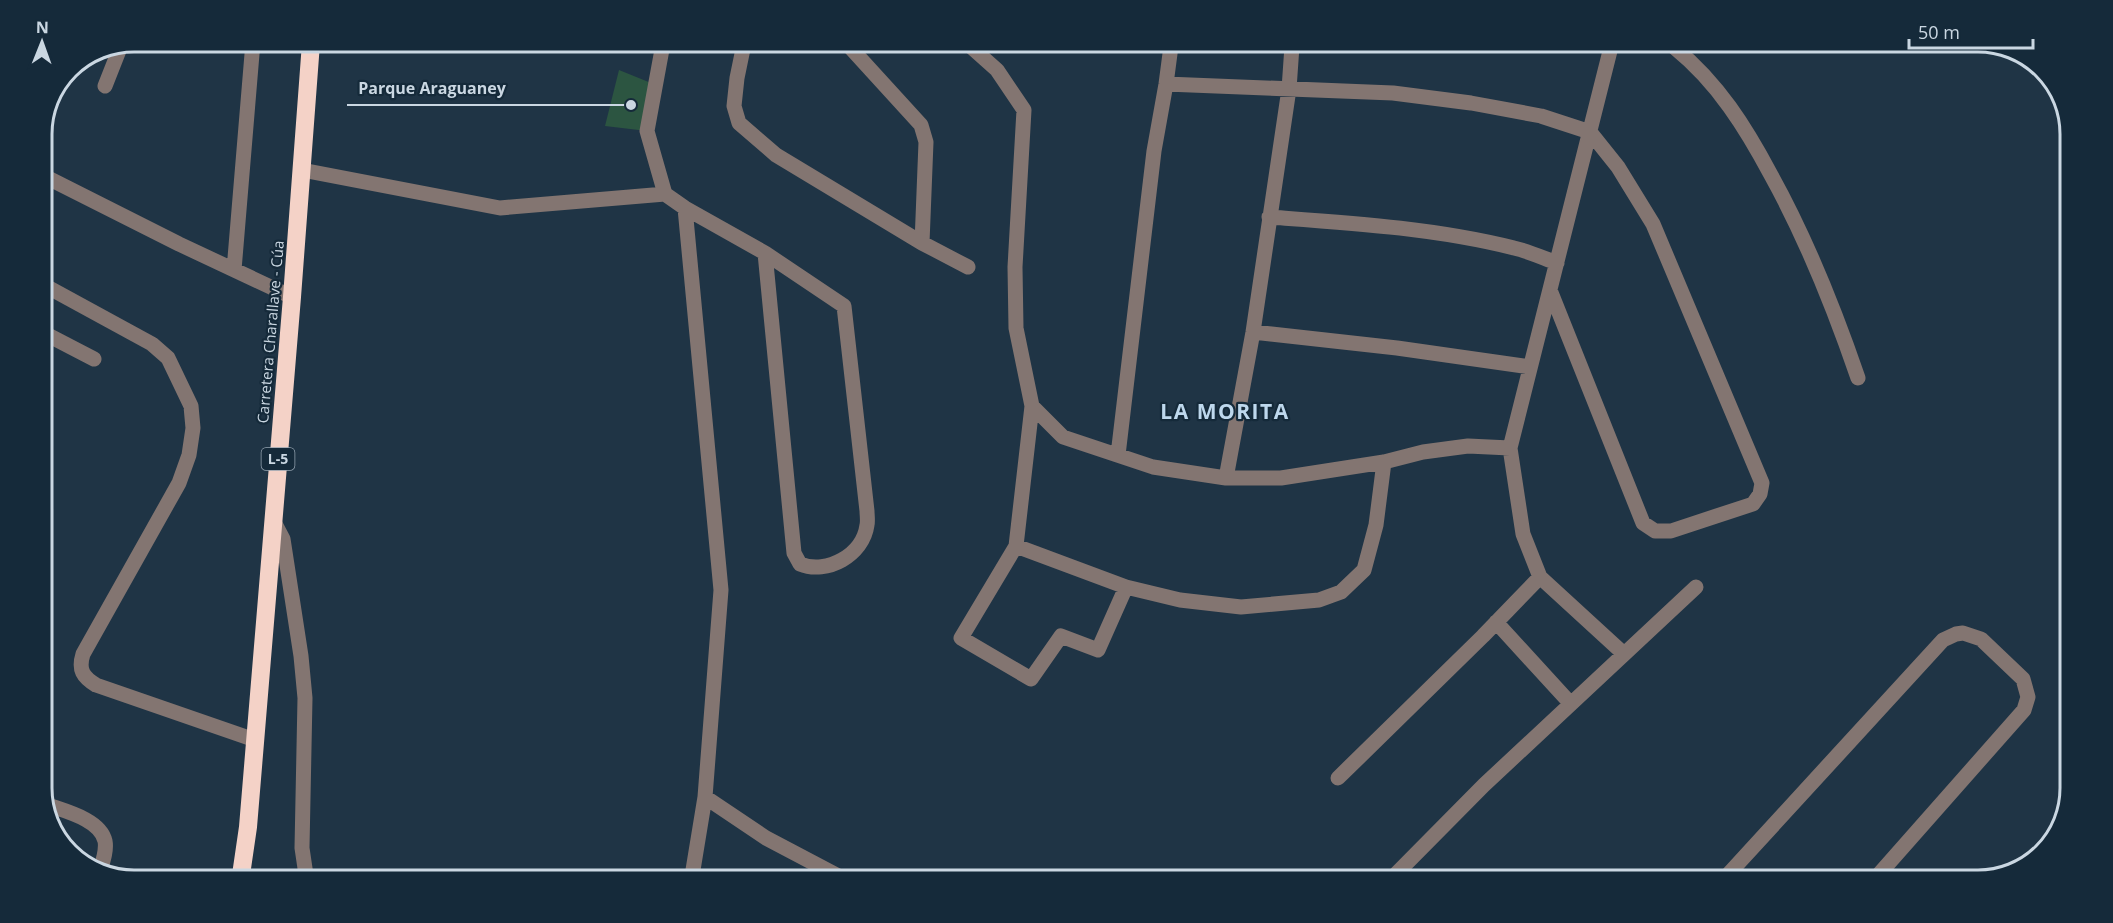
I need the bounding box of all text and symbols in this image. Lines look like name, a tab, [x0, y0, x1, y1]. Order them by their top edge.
north arrow	[12, 12, 72, 72]
scale bar	[1909, 12, 2034, 50]
text: N	[36, 16, 49, 38]
text: 50 m	[1918, 20, 1960, 44]
callout: Parque Araguaney	[347, 71, 518, 105]
text: Parque Araguaney	[358, 77, 507, 99]
street label: Carretera Charallave - Cúa	[252, 240, 288, 424]
district label: LA MORITA	[1160, 397, 1290, 425]
road number: L-5	[262, 448, 294, 470]

